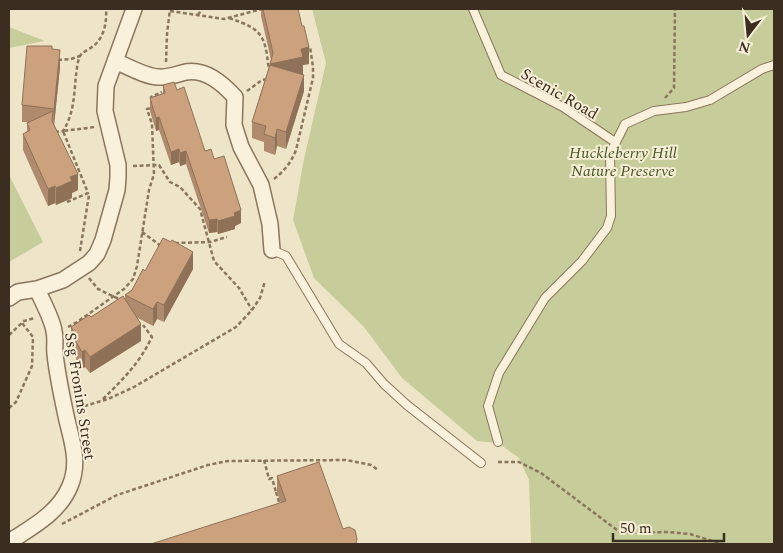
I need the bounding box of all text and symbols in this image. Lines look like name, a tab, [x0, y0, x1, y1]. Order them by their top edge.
north arrow	[723, 10, 773, 60]
text: N	[736, 35, 753, 59]
street label: Scenic Road	[516, 62, 603, 126]
park label: Huckleberry Hill Nature Preserve	[569, 141, 677, 183]
street label: Ssg Fronins Street	[58, 331, 102, 462]
scale bar	[613, 510, 724, 542]
text: 50 m	[620, 517, 652, 540]

